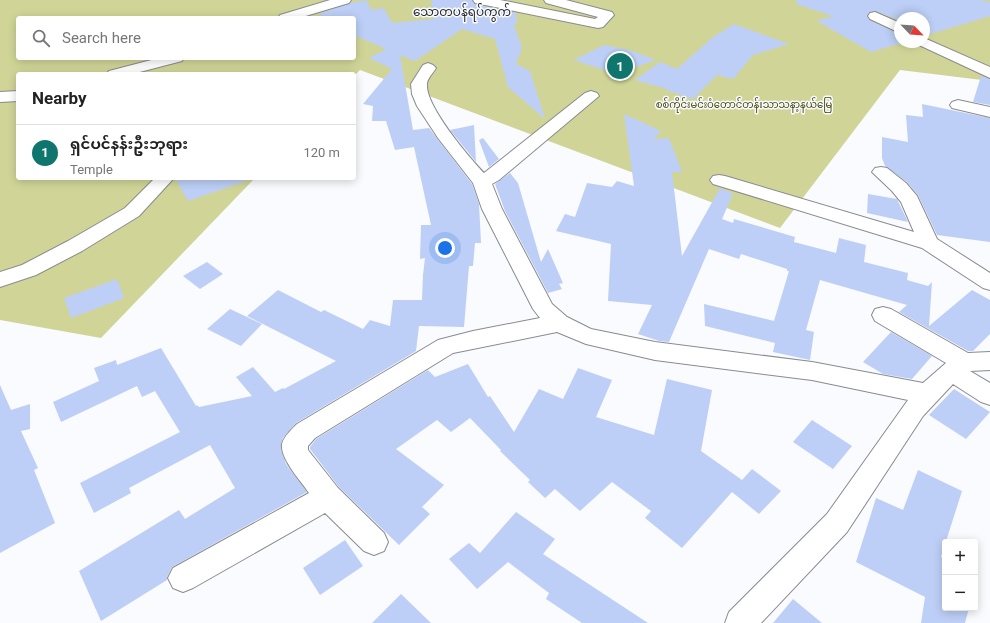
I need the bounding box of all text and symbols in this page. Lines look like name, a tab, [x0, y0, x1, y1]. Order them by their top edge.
district label: သောတပန်ရပ်ကွက်	[413, 3, 511, 22]
north arrow	[894, 12, 930, 48]
search box	[16, 16, 356, 60]
icon: search	[30, 27, 52, 49]
text: Search here	[62, 29, 141, 47]
pin: 1	[607, 51, 633, 81]
text: Nearby	[32, 88, 87, 108]
park label: စစ်ကိုင်းမင်းဝံတောင်တန်းသာသနာ့နယ်မြေ	[656, 97, 833, 113]
text: ရှင်ပင်နန်းဦးဘုရား	[70, 135, 188, 153]
text: 1	[41, 145, 49, 160]
text: 120 m	[303, 145, 340, 160]
text: Temple	[70, 162, 113, 177]
your location	[435, 238, 455, 258]
map controls	[942, 539, 978, 611]
button: +	[942, 539, 978, 575]
button: −	[942, 575, 978, 611]

